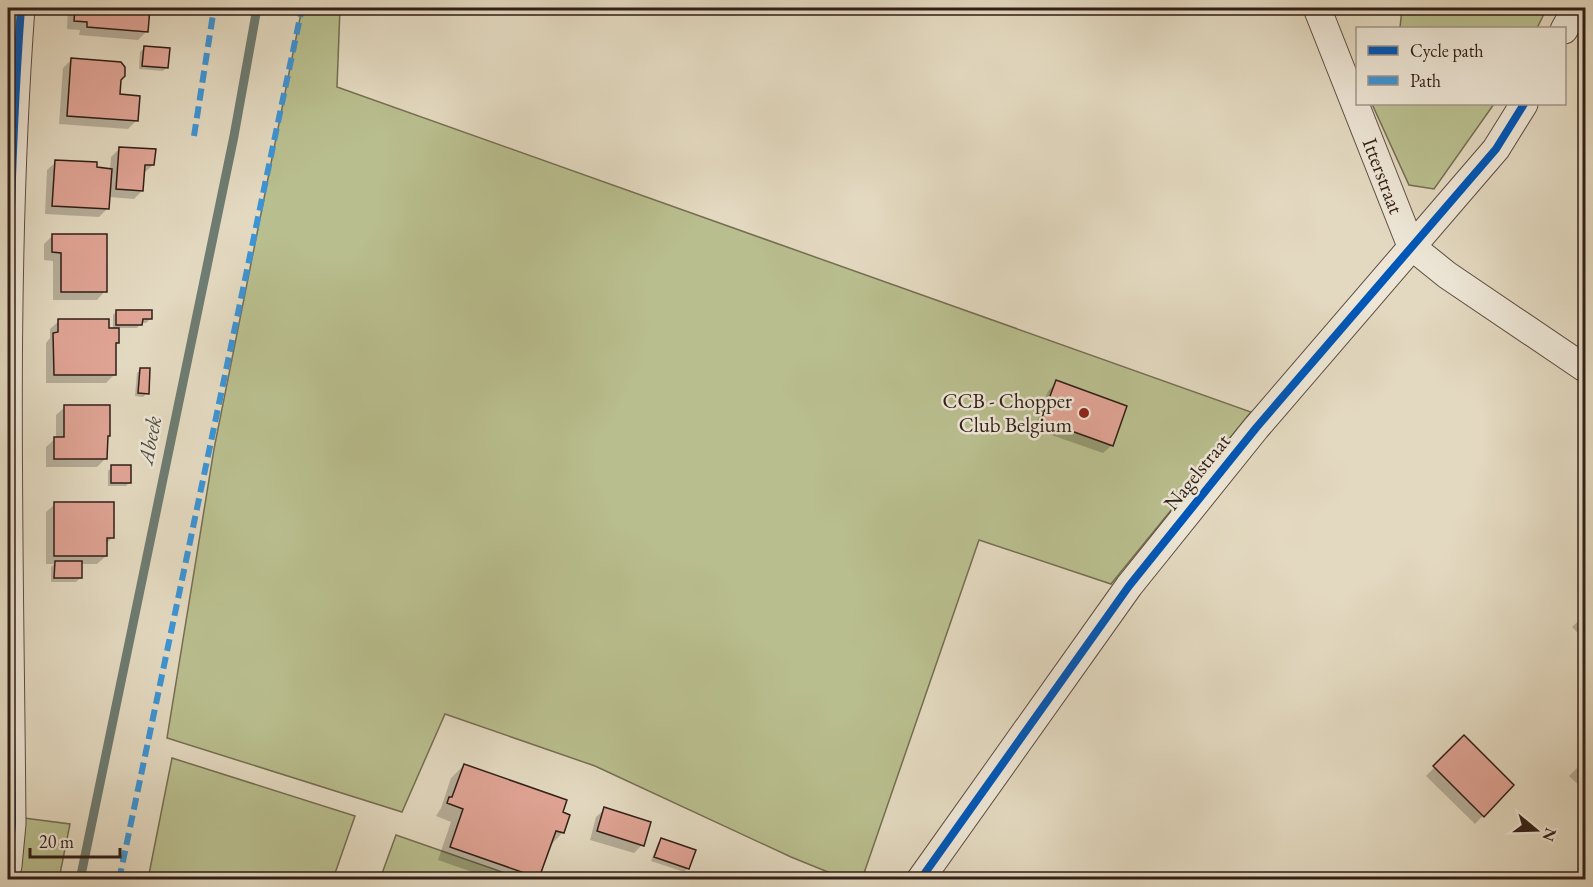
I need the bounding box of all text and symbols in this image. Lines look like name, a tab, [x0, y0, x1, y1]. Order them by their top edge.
legend	[1356, 27, 1566, 105]
text: Cycle path	[1410, 39, 1484, 62]
text: Path	[1410, 69, 1441, 92]
street label: Itterstraat	[1357, 134, 1410, 218]
place label: CCB - Chopper Club Belgium	[943, 387, 1072, 438]
marker: CCB - Chopper Club Belgium	[1077, 406, 1091, 420]
water label: Abeek	[130, 413, 168, 469]
street label: Nagelstraat	[1157, 427, 1236, 516]
north arrow	[1506, 800, 1566, 860]
scale bar	[30, 821, 120, 859]
text: N	[1538, 825, 1562, 844]
text: 20 m	[39, 830, 74, 853]

